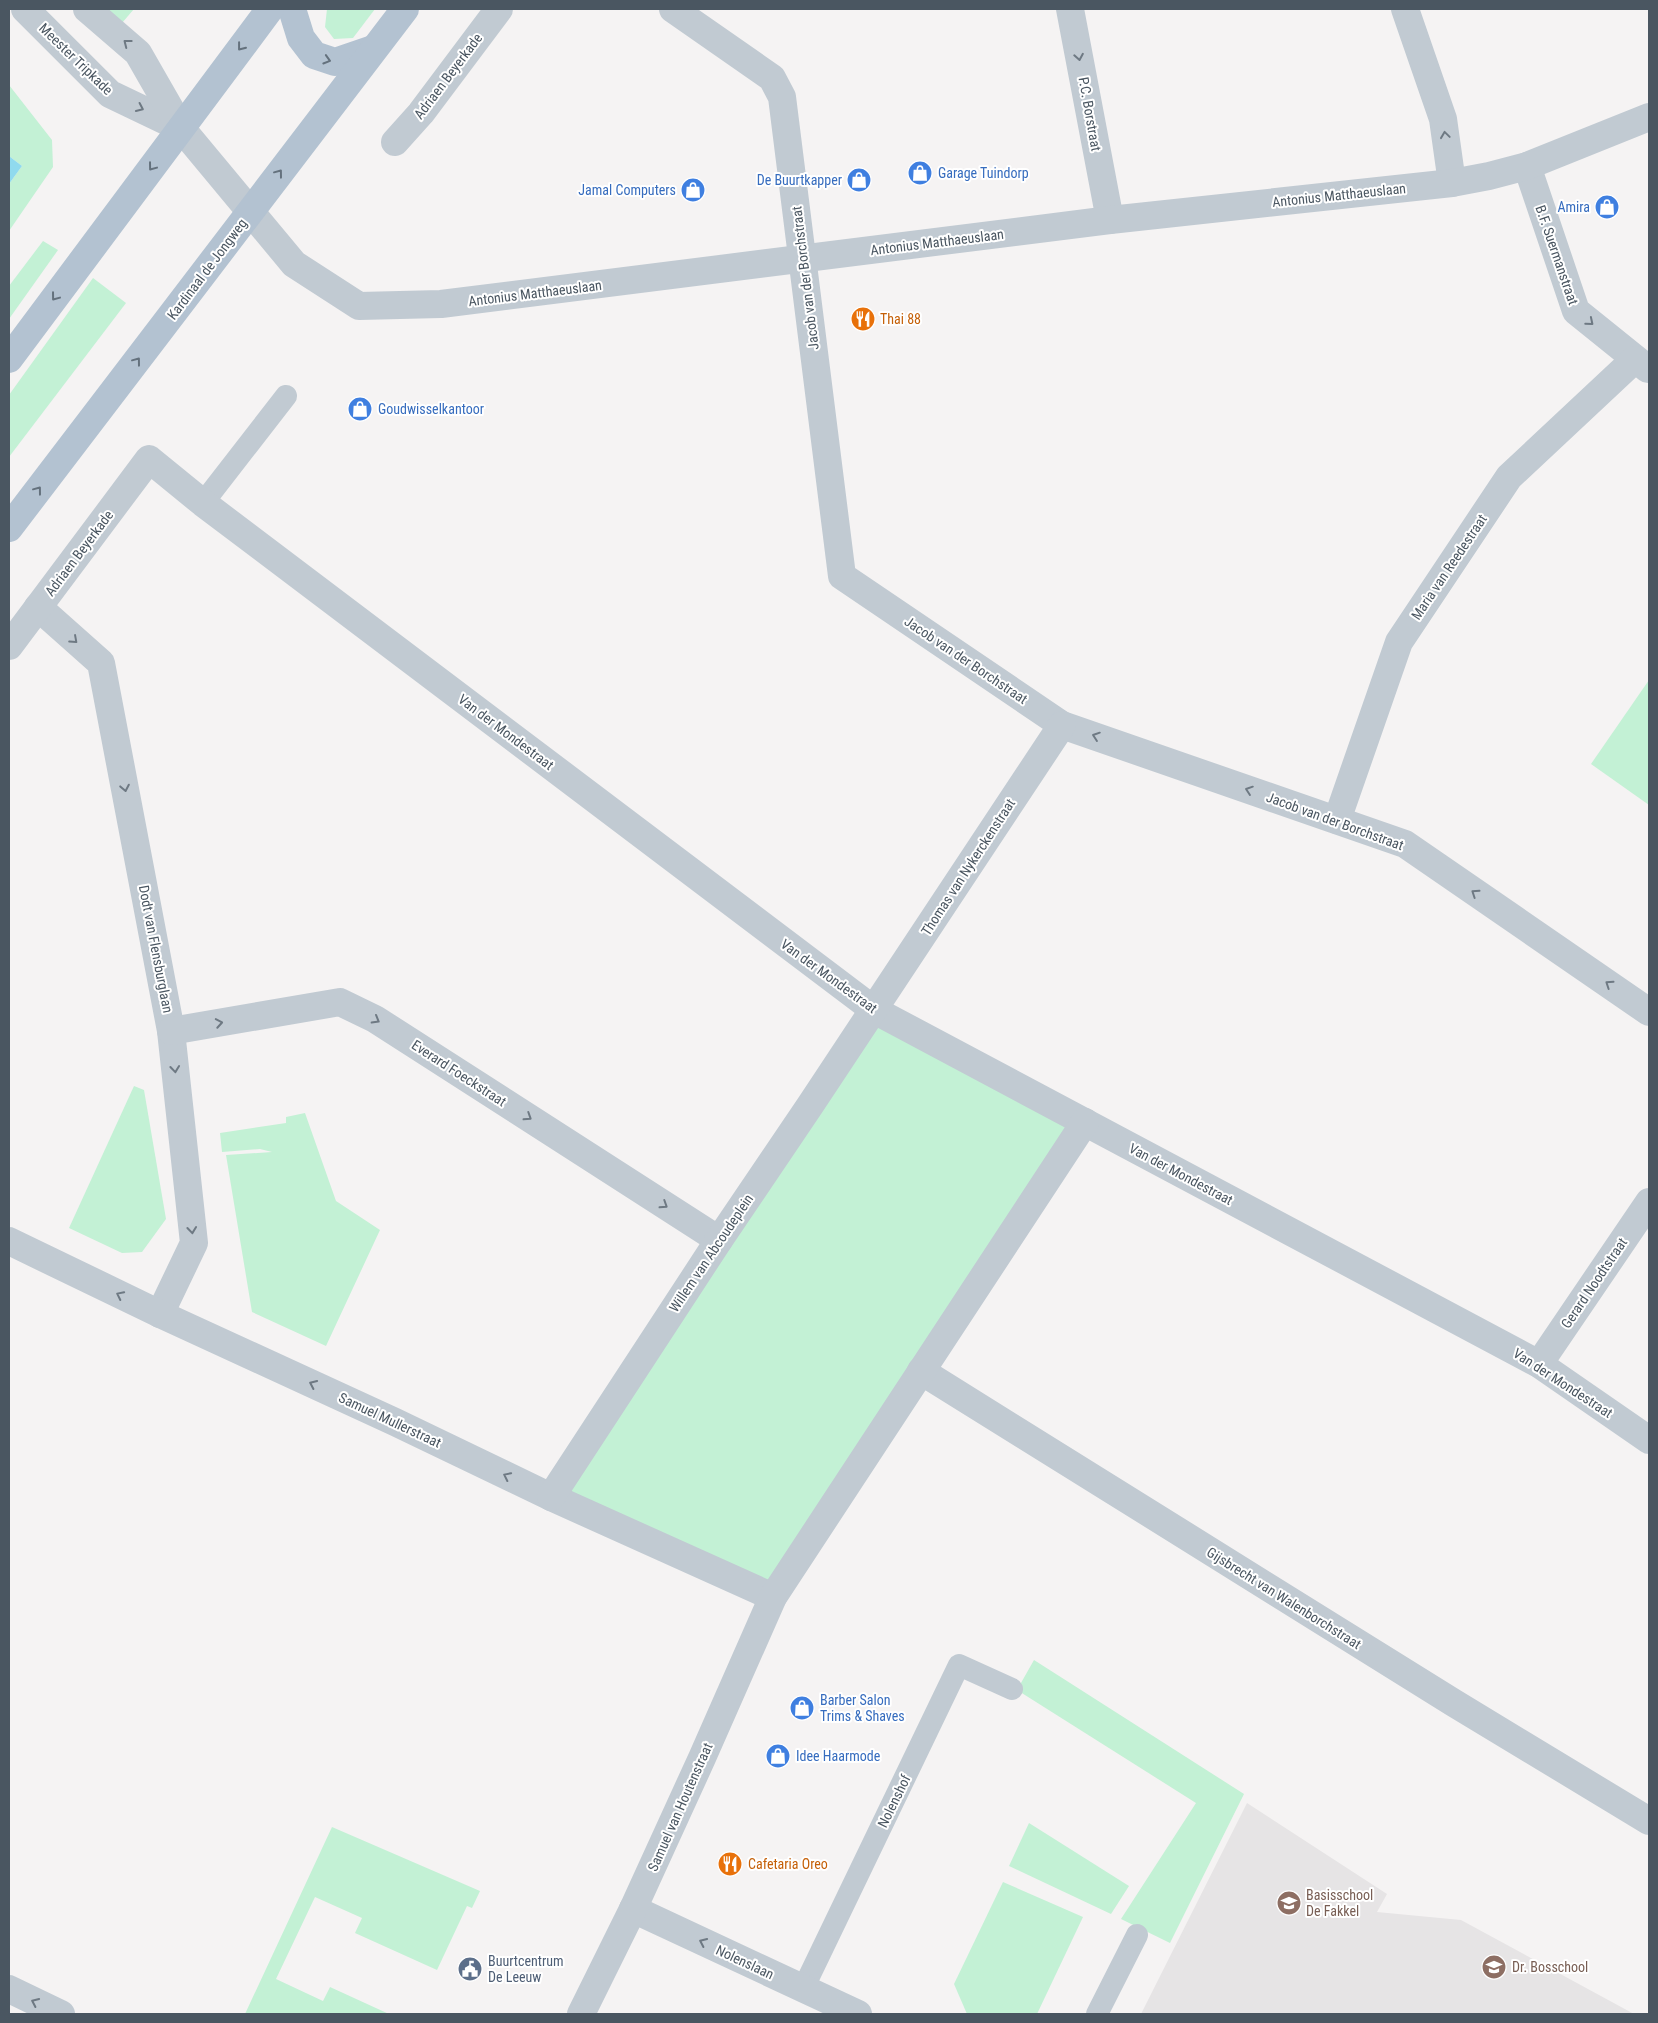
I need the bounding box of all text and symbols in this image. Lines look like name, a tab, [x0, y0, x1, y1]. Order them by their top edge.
street label: Meester Tripkade	[36, 20, 116, 98]
street label: Adriaen Beyerkade	[411, 30, 486, 122]
one-way arrow	[123, 40, 132, 49]
one-way arrow	[238, 41, 246, 50]
one-way arrow	[1073, 52, 1084, 61]
one-way arrow	[322, 54, 331, 64]
street label: P.C. Borstraat	[1076, 76, 1104, 152]
one-way arrow	[135, 102, 144, 113]
one-way arrow	[1440, 130, 1451, 138]
shop icon: Garage Tuindorp	[907, 160, 933, 186]
one-way arrow	[149, 161, 157, 170]
place label: Garage Tuindorp	[938, 165, 1029, 181]
shop icon: De Buurtkapper	[846, 167, 872, 193]
one-way arrow	[274, 170, 283, 179]
place label: De Buurtkapper	[757, 172, 842, 188]
shop icon: Jamal Computers	[680, 177, 706, 203]
street label: Antonius Matthaeuslaan	[1271, 180, 1407, 210]
place label: Jamal Computers	[578, 182, 676, 198]
shop icon: Amira	[1594, 194, 1620, 220]
place label: Amira	[1557, 199, 1590, 215]
street label: B.F. Suermanstraat	[1532, 203, 1582, 307]
street label: Jacob van der Borchstraat	[788, 205, 822, 351]
street label: Kardinaal de Jongweg	[164, 215, 250, 323]
street label: Antonius Matthaeuslaan	[869, 226, 1005, 258]
street label: Antonius Matthaeuslaan	[467, 277, 603, 309]
one-way arrow	[52, 291, 60, 300]
restaurant icon: Thai 88	[850, 306, 876, 332]
place label: Thai 88	[880, 311, 921, 327]
one-way arrow	[1584, 317, 1593, 326]
one-way arrow	[131, 357, 140, 366]
shop icon: Goudwisselkantoor	[347, 396, 373, 422]
place label: Goudwisselkantoor	[378, 401, 484, 417]
one-way arrow	[33, 487, 41, 496]
street label: Adriaen Beyerkade	[42, 507, 117, 599]
street label: Maria van Reedestraat	[1408, 511, 1490, 623]
street label: Jacob van der Borchstraat	[902, 613, 1030, 707]
one-way arrow	[69, 634, 78, 643]
street label: Van der Mondestraat	[455, 691, 557, 773]
one-way arrow	[1092, 732, 1100, 742]
one-way arrow	[119, 784, 129, 793]
one-way arrow	[1245, 786, 1254, 796]
street label: Jacob van der Borchstraat	[1264, 789, 1406, 853]
street label: Thomas van Nykerckenstraat	[918, 796, 1018, 938]
street label: Dodt van Flensburglaan	[136, 884, 176, 1014]
one-way arrow	[1471, 890, 1481, 899]
street label: Van der Mondestraat	[778, 936, 880, 1016]
one-way arrow	[1605, 981, 1615, 990]
one-way arrow	[371, 1014, 380, 1024]
one-way arrow	[215, 1018, 224, 1028]
street label: Everard Foeckstraat	[409, 1037, 509, 1109]
one-way arrow	[169, 1065, 180, 1073]
one-way arrow	[522, 1111, 531, 1120]
street label: Van der Mondestraat	[1126, 1140, 1236, 1208]
street label: Willem van Abcoudeplein	[666, 1191, 756, 1315]
one-way arrow	[659, 1199, 668, 1208]
one-way arrow	[186, 1227, 197, 1235]
street label: Gerard Noodtstraat	[1558, 1235, 1630, 1331]
one-way arrow	[116, 1291, 125, 1301]
street label: Van der Mondestraat	[1510, 1345, 1616, 1421]
one-way arrow	[309, 1380, 318, 1390]
street label: Samuel Mullerstraat	[336, 1389, 444, 1451]
one-way arrow	[503, 1472, 512, 1482]
street label: Gijsbrecht van Walenborchstraat	[1204, 1544, 1364, 1652]
place label: Barber Salon Trims & Shaves	[820, 1692, 905, 1724]
shop icon: Barber Salon Trims & Shaves	[789, 1695, 815, 1721]
street label: Samuel van Houtenstraat	[644, 1740, 716, 1874]
shop icon: Idee Haarmode	[765, 1743, 791, 1769]
place label: Idee Haarmode	[796, 1748, 881, 1764]
street label: Nolenshof	[874, 1771, 914, 1830]
restaurant icon: Cafetaria Oreo	[717, 1851, 743, 1877]
place label: Cafetaria Oreo	[748, 1856, 828, 1872]
place label: Basisschool De Fakkel	[1306, 1887, 1373, 1919]
school or university icon: Basisschool De Fakkel	[1276, 1890, 1302, 1916]
one-way arrow	[699, 1937, 708, 1948]
street label: Nolenslaan	[713, 1942, 777, 1982]
place label: Buurtcentrum De Leeuw	[488, 1953, 563, 1985]
school or university icon: Dr. Bosschool	[1481, 1954, 1507, 1980]
public building icon: Buurtcentrum De Leeuw	[457, 1956, 483, 1982]
place label: Dr. Bosschool	[1512, 1959, 1588, 1975]
one-way arrow	[31, 1998, 40, 2008]

